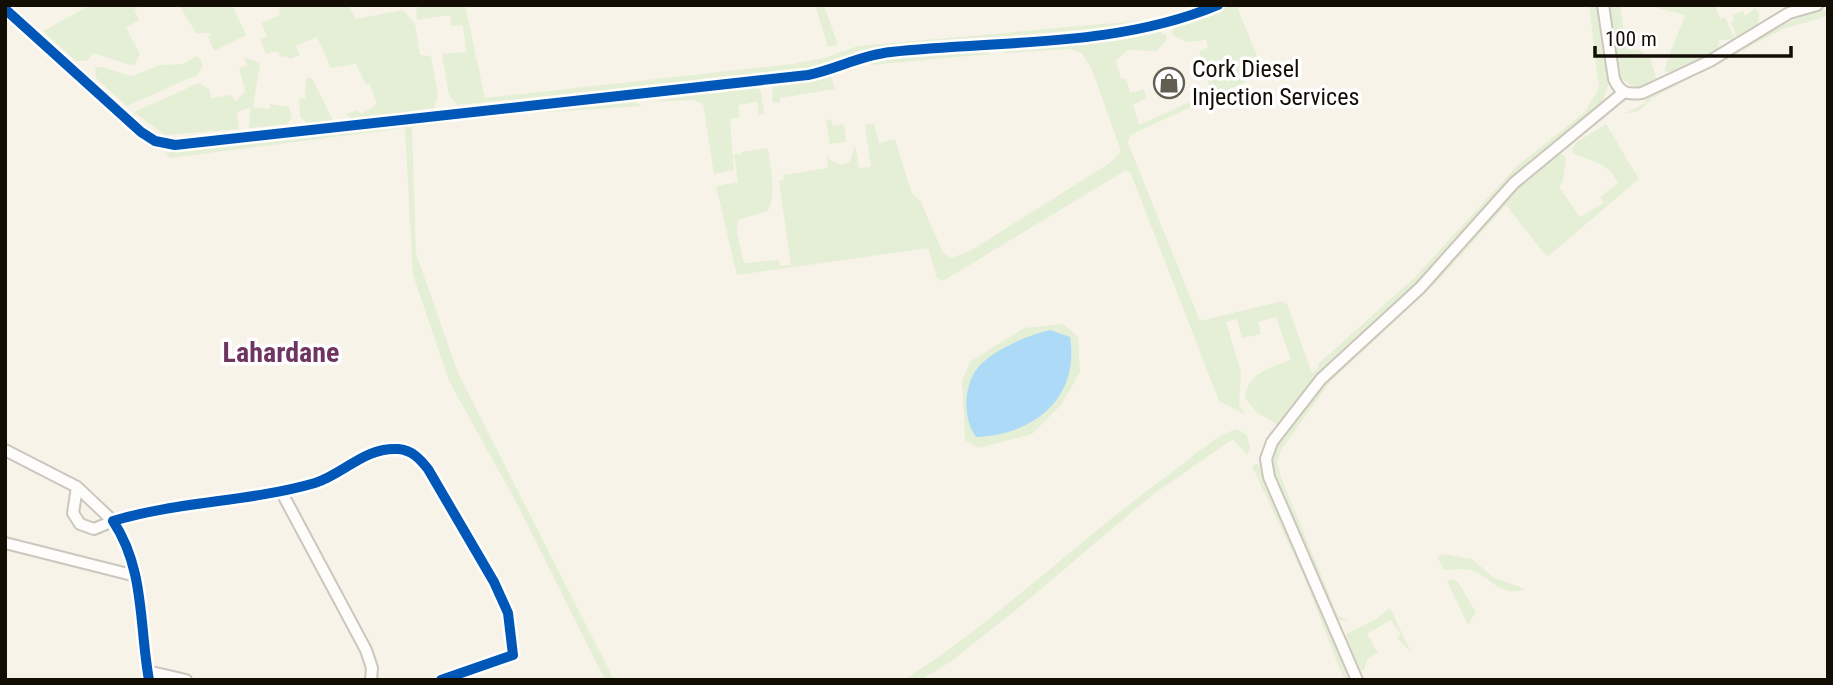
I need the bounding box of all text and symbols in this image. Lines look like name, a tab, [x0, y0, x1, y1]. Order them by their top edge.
scale bar	[1595, 14, 1791, 58]
text: 100 m	[1605, 27, 1657, 51]
place label: Cork Diesel Injection Services	[1192, 55, 1359, 111]
shop icon: Cork Diesel Injection Services	[1152, 66, 1186, 100]
district label: Lahardane	[223, 336, 339, 369]

